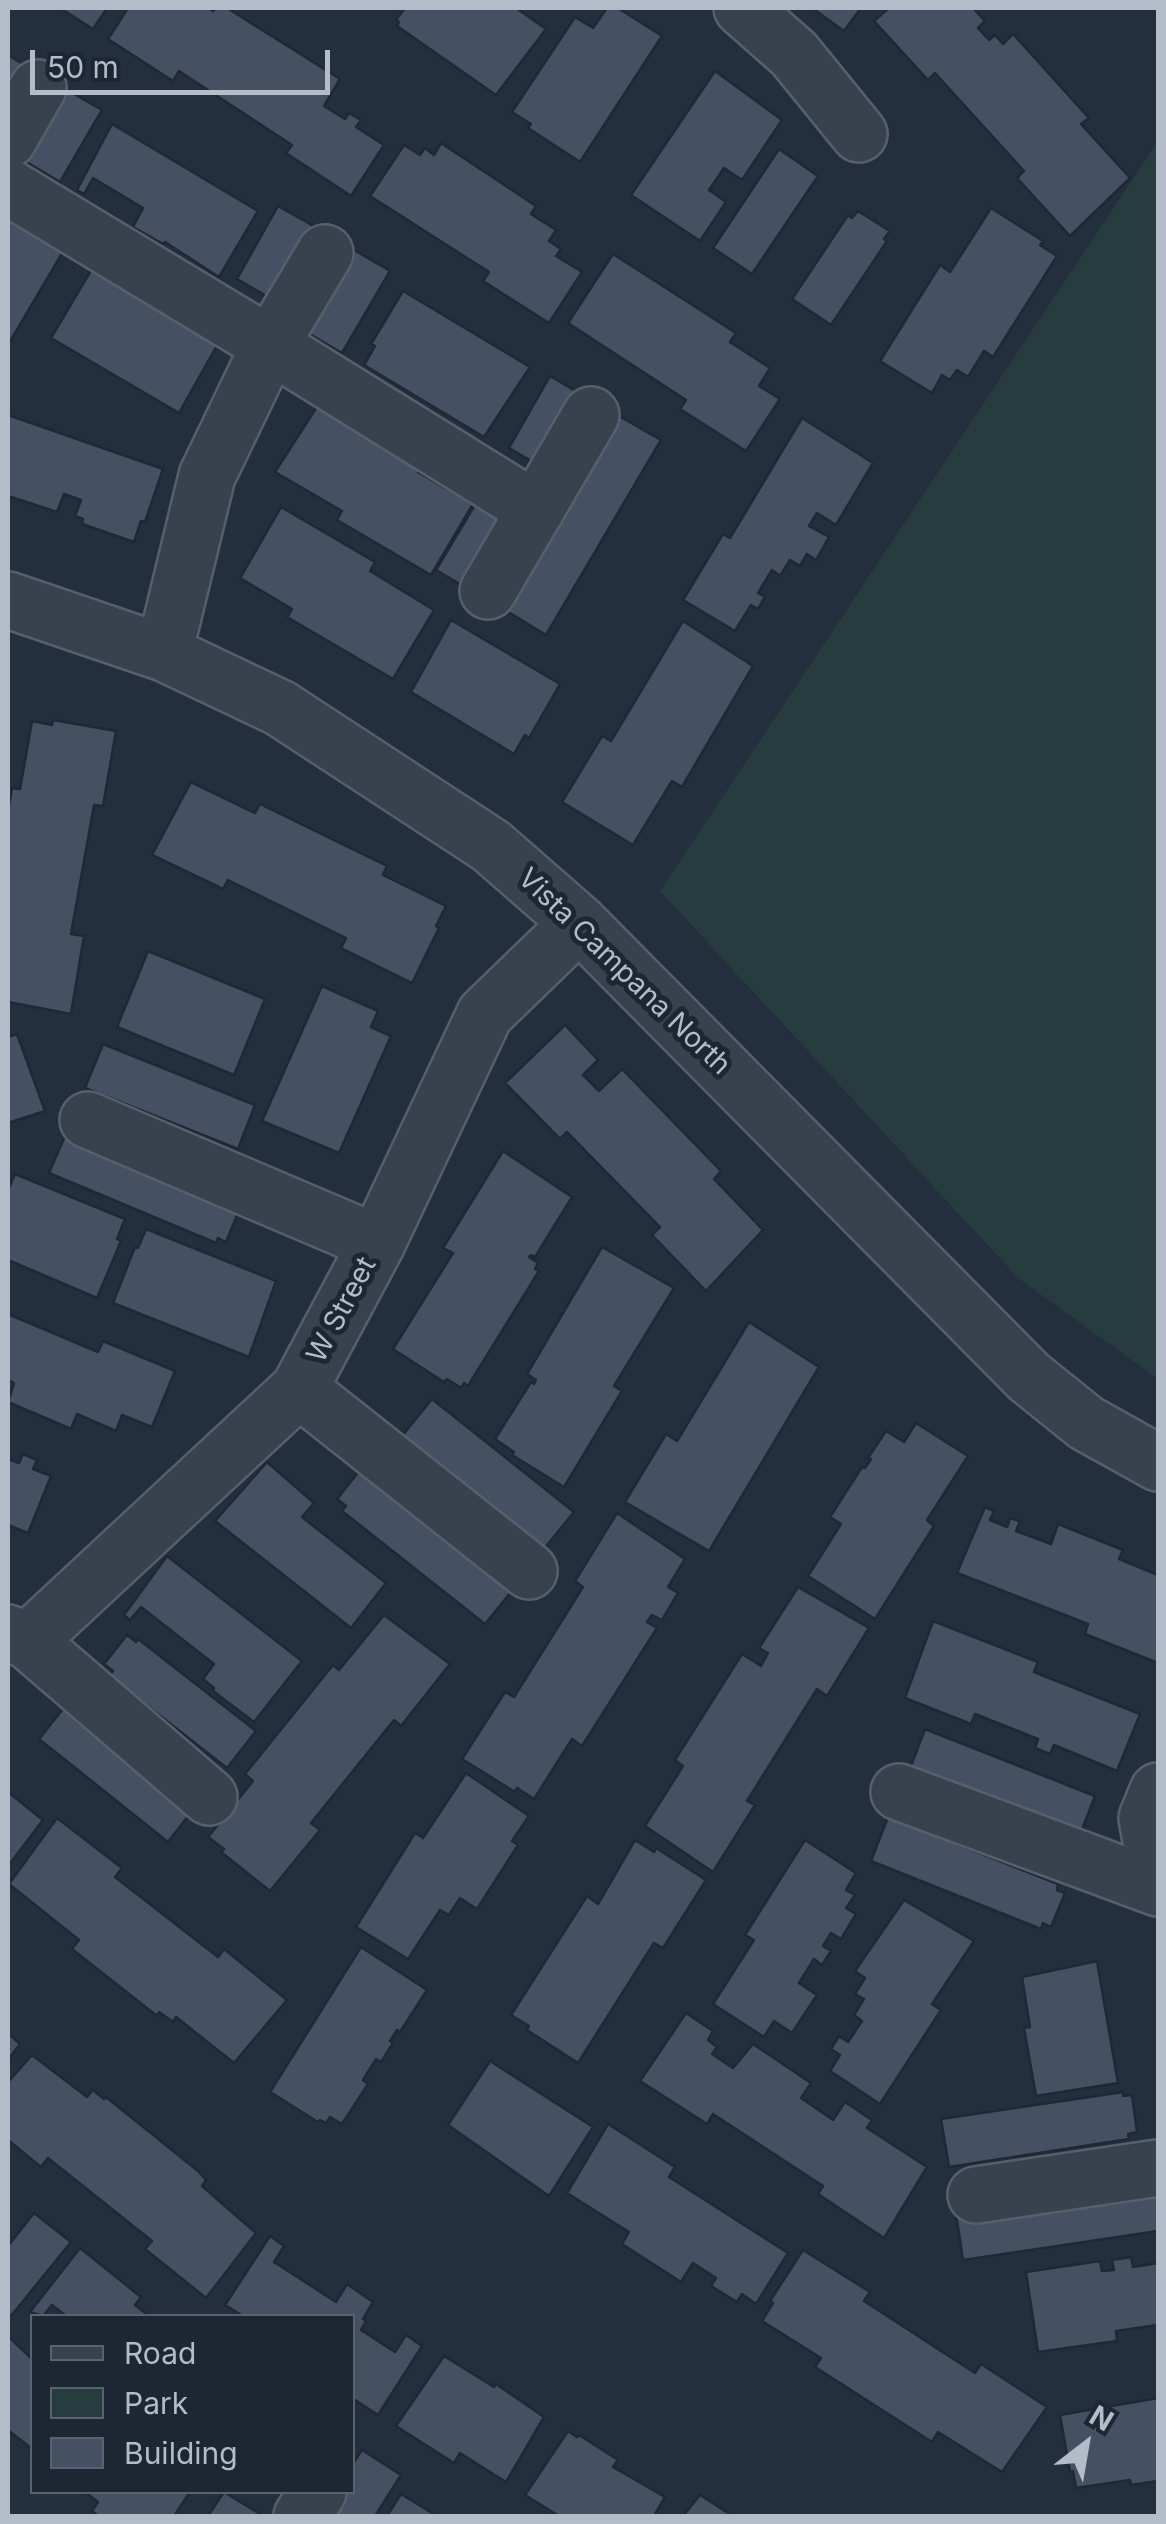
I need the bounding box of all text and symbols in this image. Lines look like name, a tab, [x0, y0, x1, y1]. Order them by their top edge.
scale bar	[35, 30, 335, 92]
text: 50 m	[47, 49, 119, 85]
street label: Vista Campana North	[511, 862, 737, 1082]
street label: W Street	[300, 1252, 384, 1368]
legend	[30, 2314, 355, 2494]
text: Road	[124, 2335, 196, 2371]
text: Park	[124, 2385, 188, 2421]
north arrow	[1036, 2394, 1136, 2494]
text: N	[1084, 2398, 1119, 2438]
text: Building	[124, 2435, 238, 2471]

